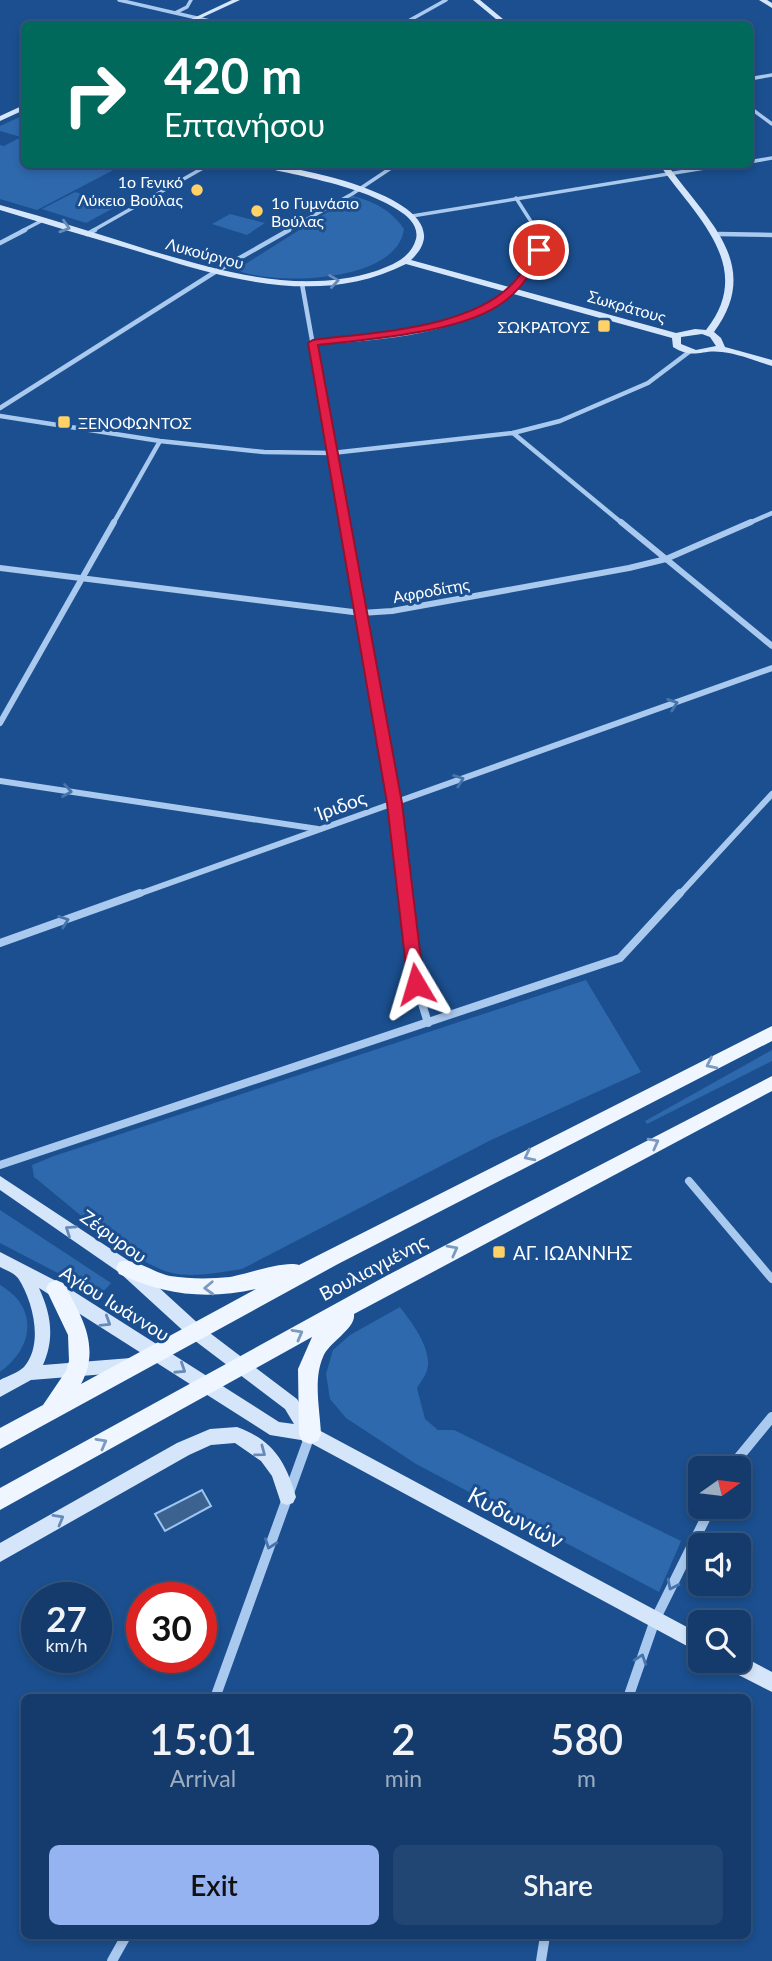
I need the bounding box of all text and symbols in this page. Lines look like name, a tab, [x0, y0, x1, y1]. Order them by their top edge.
text: 420 m	[164, 46, 302, 104]
icon: right	[49, 49, 140, 140]
text: Επτανήσου	[164, 105, 325, 144]
place label: 1ο Γενικό Λύκειο Βούλας	[78, 172, 184, 209]
marker: 1ο Γενικό Λύκειο Βούλας	[189, 182, 205, 198]
place label: 1ο Γυμνάσιο Βούλας	[271, 193, 359, 230]
marker: 1ο Γυμνάσιο Βούλας	[249, 203, 265, 219]
one-way arrow	[59, 219, 71, 234]
pin	[509, 220, 569, 280]
icon: arrive	[520, 231, 558, 269]
street label: Λυκούργου	[164, 233, 246, 273]
one-way arrow	[328, 274, 340, 289]
street label: Σωκράτους	[586, 286, 669, 326]
place label: ΣΩΚΡΑΤΟΥΣ	[497, 317, 590, 336]
marker: ΣΩΚΡΑΤΟΥΣ	[596, 318, 612, 334]
place label: ΞΕΝΟΦΩΝΤΟΣ	[78, 413, 192, 432]
marker: ΞΕΝΟΦΩΝΤΟΣ	[56, 414, 72, 430]
street label: Αφροδίτης	[391, 574, 471, 606]
one-way arrow	[667, 698, 679, 712]
one-way arrow	[452, 774, 464, 788]
one-way arrow	[62, 783, 73, 798]
street label: Ίριδος	[311, 785, 369, 825]
one-way arrow	[58, 915, 70, 929]
position arrow	[379, 947, 453, 1021]
one-way arrow	[706, 1055, 718, 1069]
one-way arrow	[647, 1138, 660, 1151]
one-way arrow	[524, 1147, 536, 1161]
street label: Ζέφυρου	[76, 1204, 152, 1268]
one-way arrow	[65, 1225, 78, 1238]
street label: Βουλιαγμένης	[315, 1229, 431, 1305]
place label: ΑΓ. ΙΩΑΝΝΗΣ	[513, 1241, 632, 1264]
one-way arrow	[446, 1244, 459, 1258]
marker: ΑΓ. ΙΩΑΝΝΗΣ	[491, 1244, 507, 1260]
street label: Αγίου Ιωάννου	[56, 1260, 174, 1346]
one-way arrow	[203, 1280, 214, 1295]
one-way arrow	[99, 1313, 112, 1326]
one-way arrow	[290, 1329, 303, 1342]
one-way arrow	[174, 1361, 187, 1374]
one-way arrow	[95, 1438, 108, 1451]
one-way arrow	[253, 1443, 265, 1456]
north arrow	[688, 1456, 751, 1519]
map controls	[688, 1456, 751, 1673]
street label: Κυδωνιών	[463, 1480, 569, 1554]
one-way arrow	[52, 1514, 65, 1527]
button: sound	[688, 1533, 751, 1596]
one-way arrow	[264, 1538, 278, 1550]
one-way arrow	[666, 1578, 680, 1590]
speed limit sign: 30	[126, 1582, 217, 1673]
text: 27	[46, 1597, 87, 1639]
button: search	[688, 1610, 751, 1673]
text: km/h	[45, 1634, 88, 1656]
one-way arrow	[633, 1653, 647, 1665]
text: 15:01	[149, 1714, 257, 1764]
text: 2	[391, 1714, 416, 1764]
text: 580	[550, 1714, 623, 1764]
text: Arrival	[170, 1764, 236, 1792]
text: min	[385, 1764, 422, 1792]
text: m	[577, 1764, 596, 1792]
button: Exit	[49, 1845, 379, 1925]
button: Share	[393, 1845, 723, 1925]

